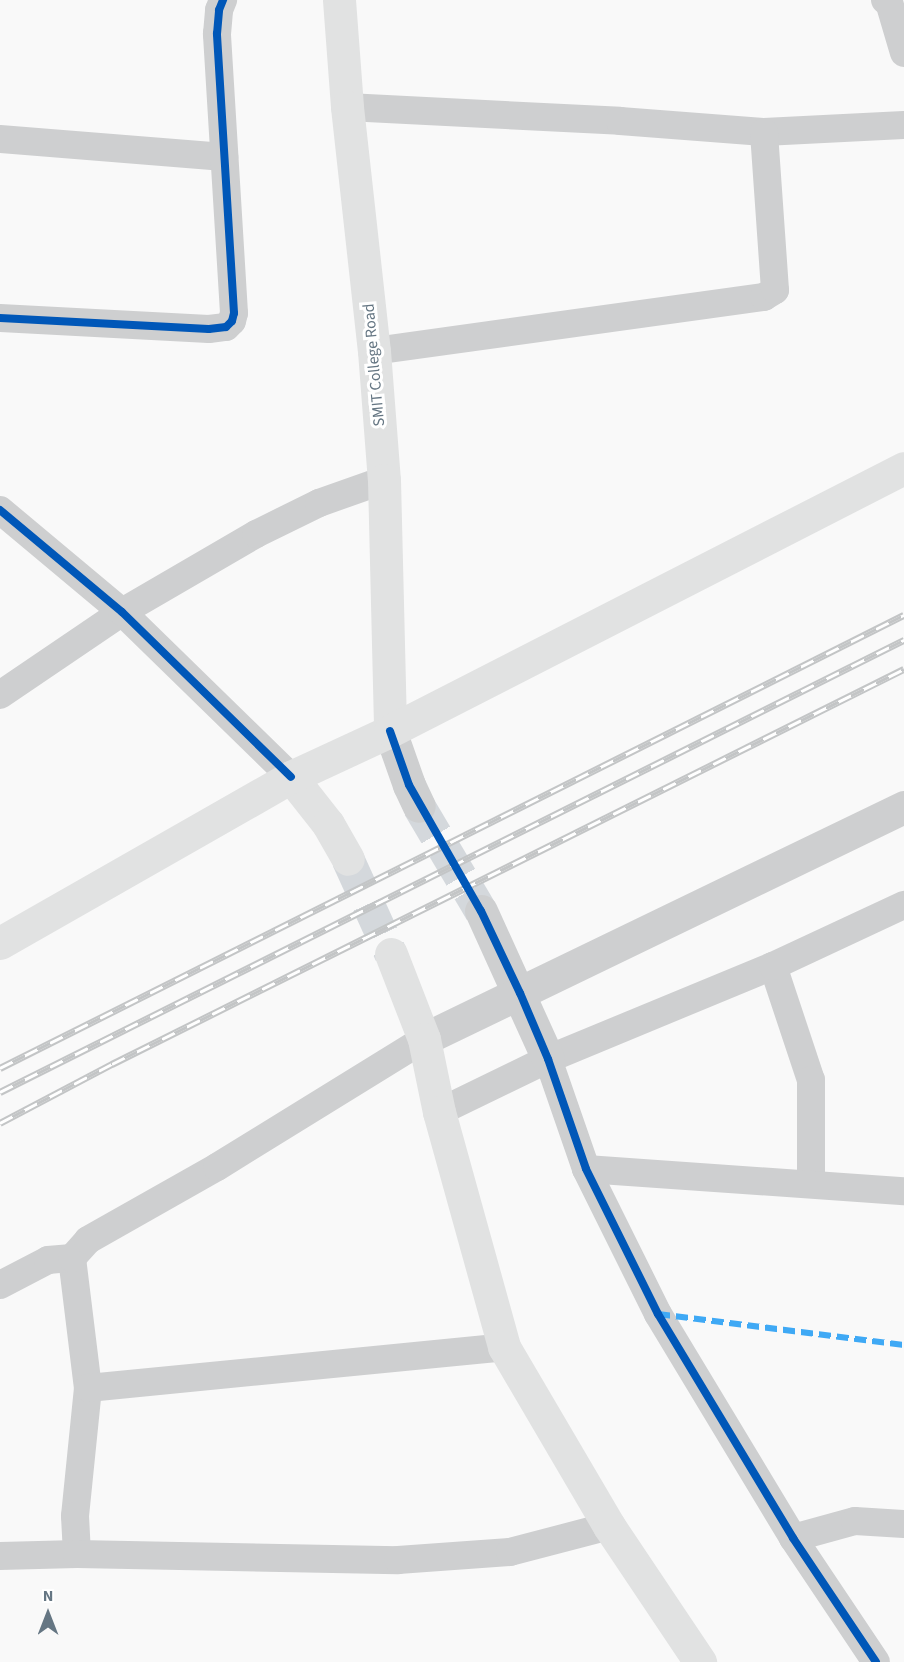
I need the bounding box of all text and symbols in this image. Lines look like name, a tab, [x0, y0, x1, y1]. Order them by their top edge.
street label: SMIT College Road	[359, 303, 389, 427]
north arrow	[18, 1584, 78, 1644]
text: N	[43, 1585, 53, 1607]

